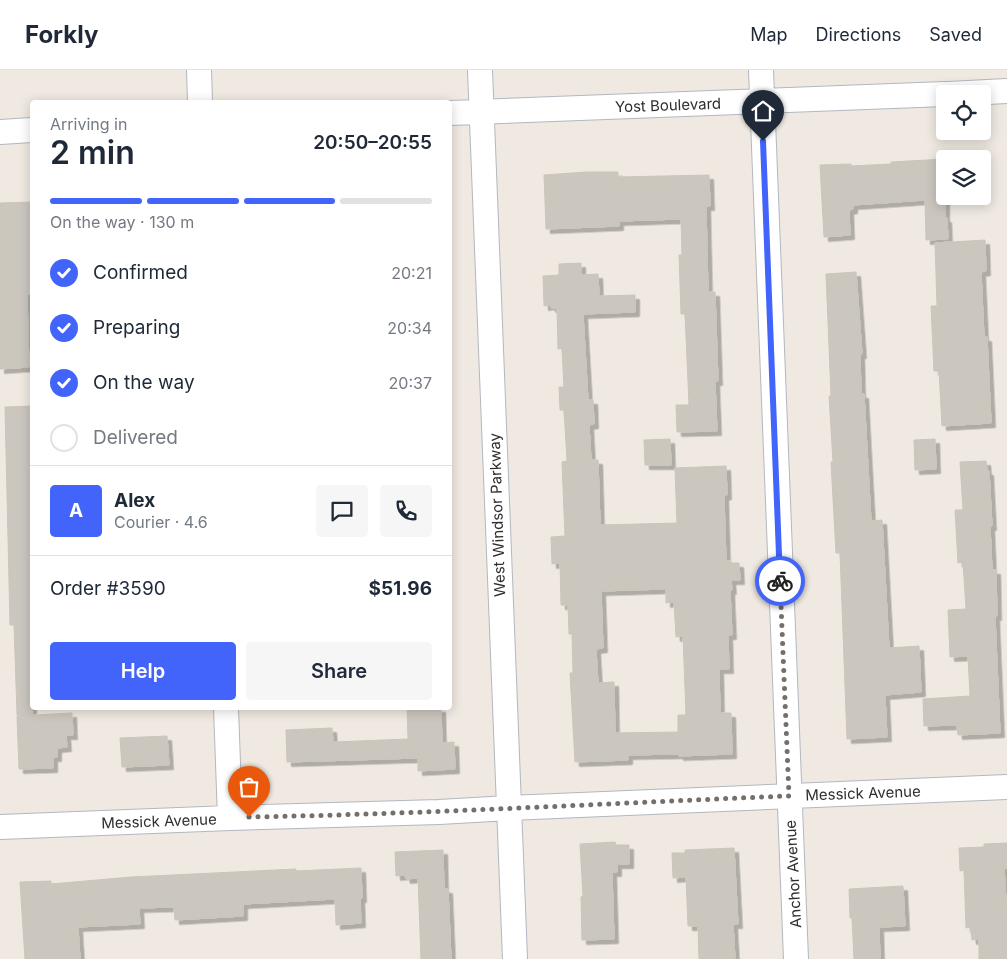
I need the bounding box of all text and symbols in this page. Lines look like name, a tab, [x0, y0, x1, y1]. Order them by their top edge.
text: Forkly	[25, 20, 98, 49]
text: Map	[750, 24, 788, 45]
text: Directions	[816, 24, 901, 45]
text: Saved	[929, 24, 982, 45]
map controls	[936, 85, 991, 205]
button: locate	[936, 85, 991, 140]
pin	[742, 90, 784, 141]
street label: Yost Boulevard	[615, 94, 721, 116]
icon: home	[749, 97, 777, 125]
text: Arriving in	[50, 114, 127, 134]
text: 20:50–20:55	[313, 131, 432, 154]
text: 2 min	[50, 133, 135, 172]
button: layers	[936, 150, 991, 205]
text: On the way · 130 m	[50, 212, 194, 232]
icon: check	[50, 259, 78, 287]
text: Confirmed	[93, 261, 188, 284]
text: 20:21	[391, 263, 432, 283]
icon: check	[50, 314, 78, 342]
text: Preparing	[93, 316, 180, 339]
text: 20:34	[387, 318, 432, 338]
icon: check	[50, 369, 78, 397]
text: On the way	[93, 371, 195, 394]
text: 20:37	[389, 373, 432, 393]
text: Delivered	[93, 426, 178, 449]
street label: West Windsor Parkway	[485, 432, 509, 597]
button: chat	[316, 485, 368, 537]
button: phone	[380, 485, 432, 537]
text: Alex	[114, 489, 155, 512]
text: A	[69, 499, 83, 522]
text: Courier · 4.6	[114, 512, 208, 532]
courier	[755, 556, 805, 606]
icon: bike	[766, 567, 794, 595]
text: Order #3590	[50, 577, 166, 600]
text: $51.96	[368, 577, 432, 600]
button: Help	[50, 642, 236, 700]
button: Share	[246, 642, 432, 700]
pin	[228, 766, 270, 817]
icon: bag	[235, 773, 263, 801]
street label: Messick Avenue	[805, 781, 921, 805]
street label: Messick Avenue	[101, 809, 217, 833]
street label: Anchor Avenue	[781, 819, 805, 929]

